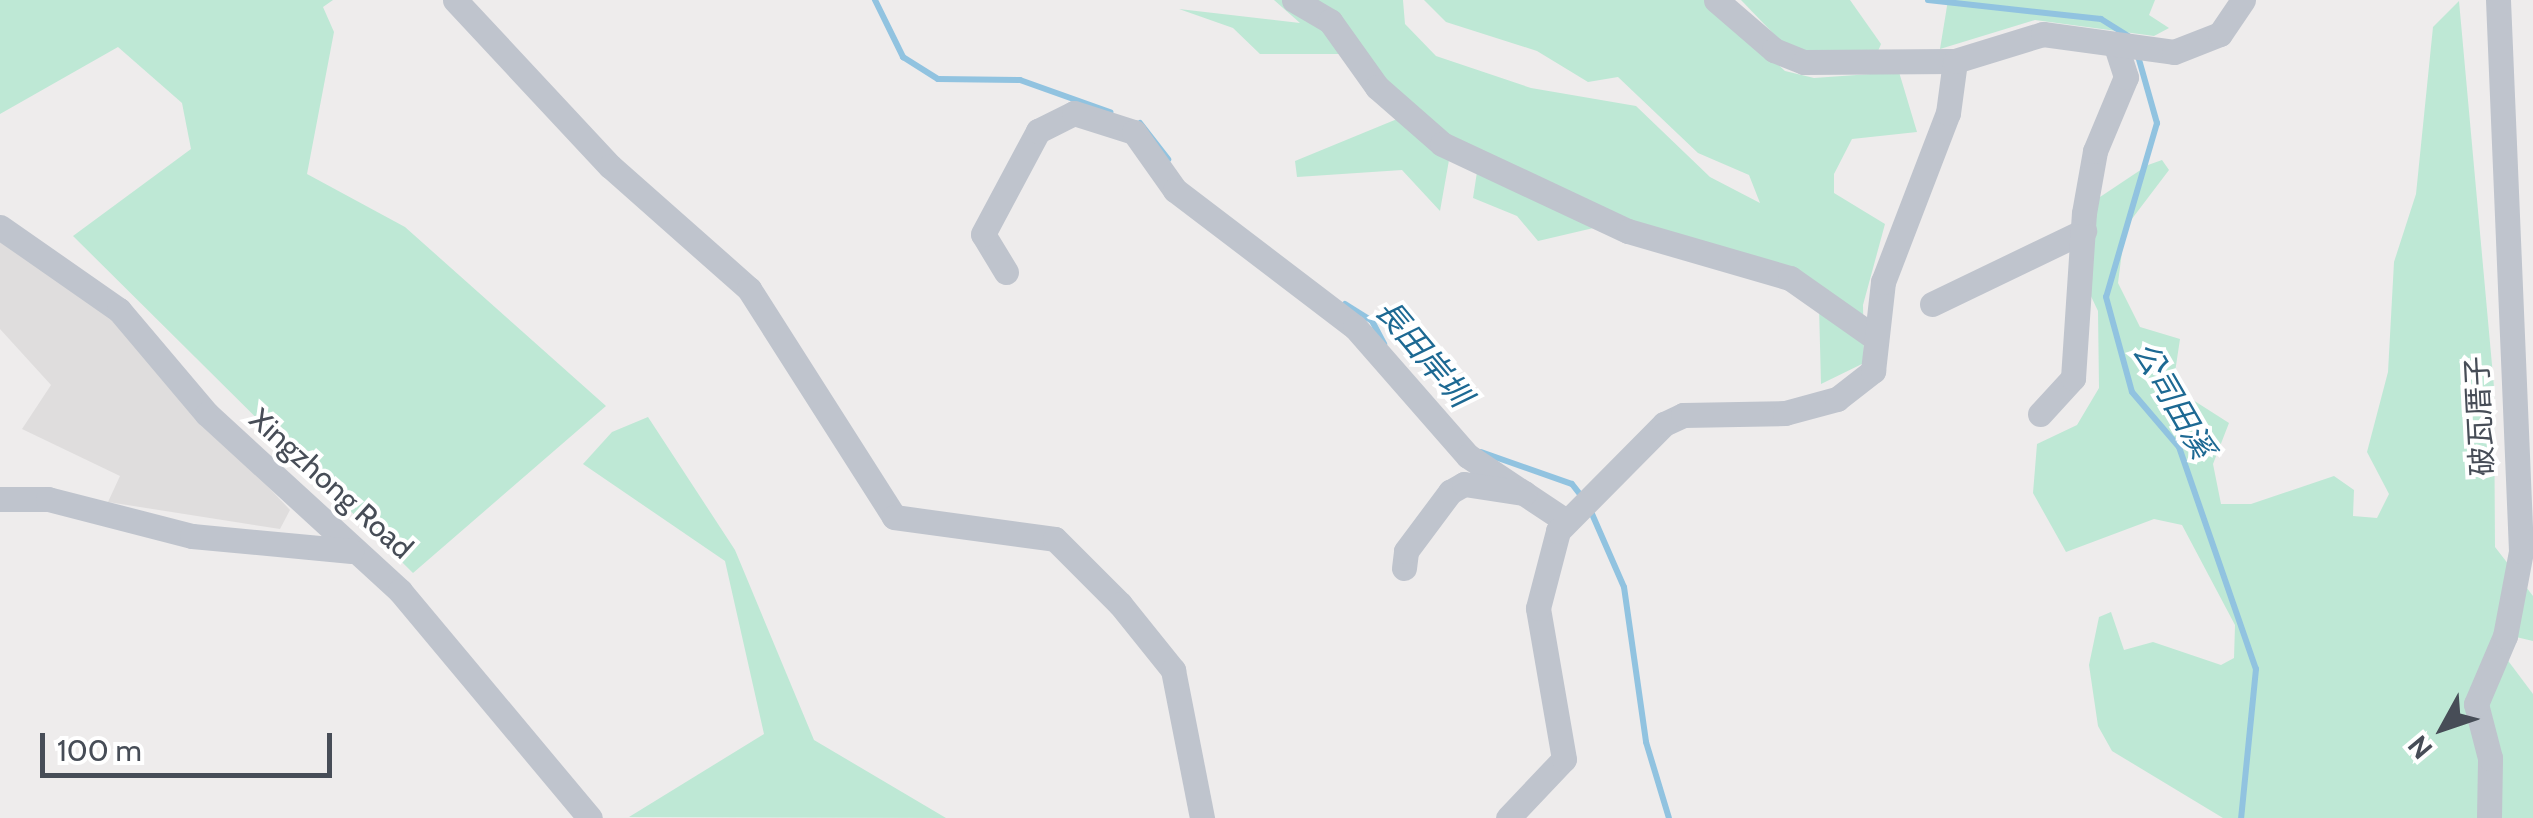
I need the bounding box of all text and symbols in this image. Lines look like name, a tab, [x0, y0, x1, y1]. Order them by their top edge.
water label: 長田岸圳	[1367, 292, 1479, 414]
water label: 公司田溪	[2124, 335, 2222, 465]
street label: 破瓦厝子	[2459, 355, 2501, 477]
street label: Xingzhong Road	[242, 401, 420, 567]
north arrow	[2393, 678, 2493, 778]
scale bar	[45, 713, 338, 775]
text: N	[2401, 729, 2439, 766]
text: 100 m	[57, 732, 142, 769]

